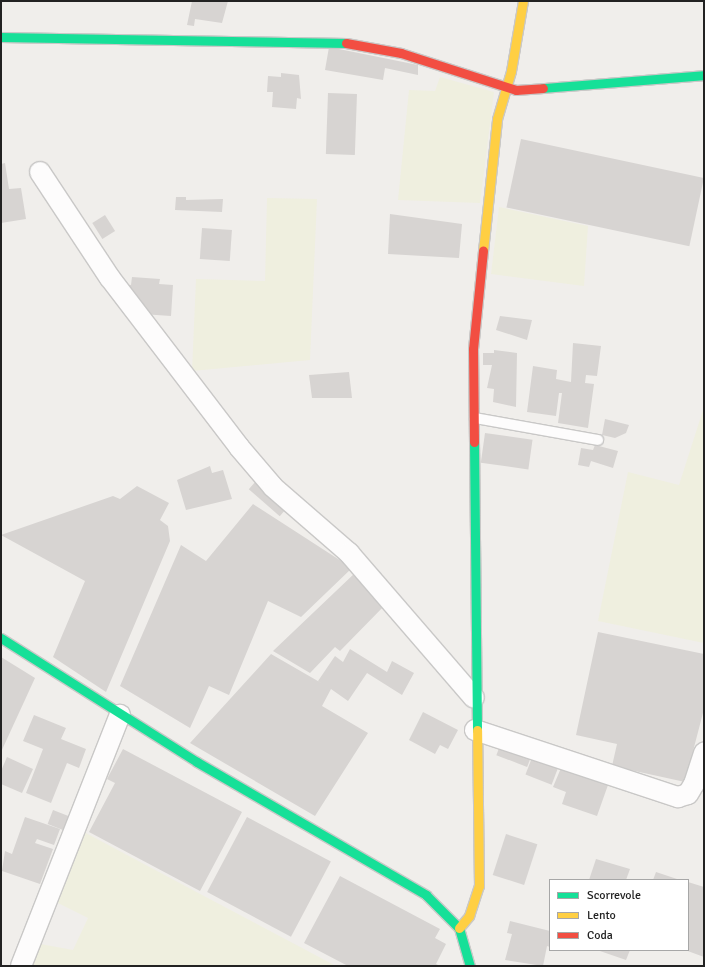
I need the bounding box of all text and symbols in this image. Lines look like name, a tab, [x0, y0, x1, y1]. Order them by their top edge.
legend	[549, 879, 689, 951]
text: Scorrevole	[587, 888, 641, 903]
text: Lento	[587, 908, 616, 923]
text: Coda	[587, 928, 613, 943]

